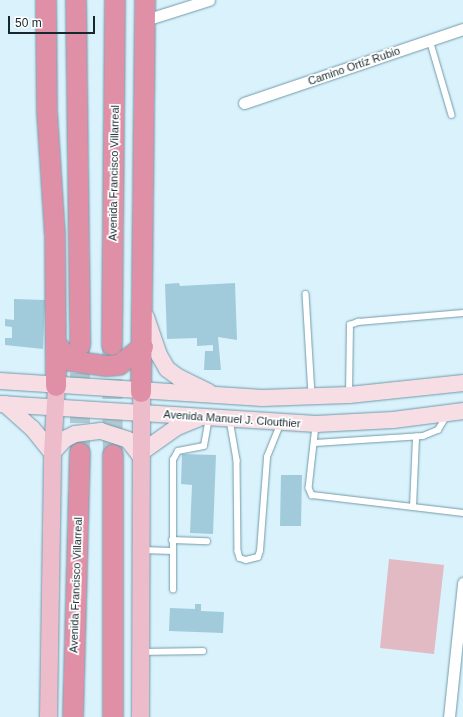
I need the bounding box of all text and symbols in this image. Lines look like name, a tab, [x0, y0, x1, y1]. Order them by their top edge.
scale bar	[10, 8, 97, 34]
text: 50 m	[15, 16, 42, 30]
street label: Camino Ortíz Rubio	[306, 44, 402, 88]
street label: Avenida Francisco Villarreal	[106, 105, 122, 241]
street label: Avenida Manuel J. Clouthier	[163, 408, 301, 430]
street label: Avenida Francisco Villarreal	[67, 517, 85, 653]

